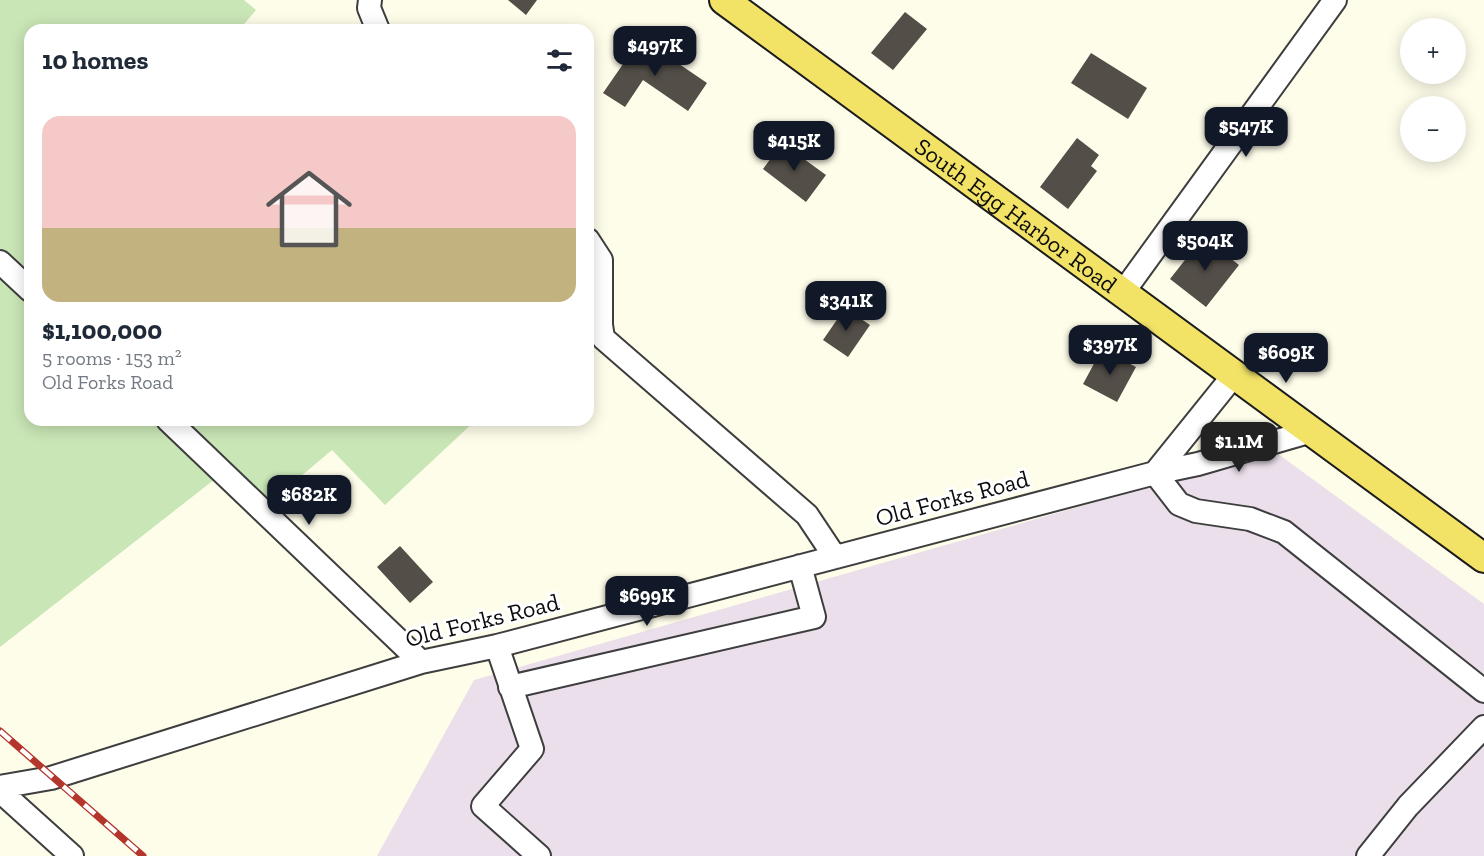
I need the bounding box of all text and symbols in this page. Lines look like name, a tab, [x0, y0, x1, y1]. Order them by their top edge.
map controls	[1400, 18, 1466, 162]
button: +	[1400, 18, 1466, 84]
pin: $497K	[613, 26, 697, 77]
text: $497K	[627, 33, 683, 57]
text: 10 homes	[42, 44, 148, 76]
icon: filters	[543, 44, 576, 77]
button: −	[1400, 96, 1466, 162]
pin: $547K	[1204, 107, 1288, 158]
text: $547K	[1219, 114, 1273, 138]
pin: $415K	[752, 121, 836, 172]
text: $415K	[767, 128, 821, 152]
street label: South Egg Harbor Road	[910, 131, 1123, 299]
icon: home	[255, 155, 363, 263]
pin: $504K	[1163, 221, 1247, 272]
text: $504K	[1177, 228, 1233, 252]
pin: $341K	[804, 281, 888, 332]
text: $341K	[819, 288, 873, 312]
text: $1,100,000	[42, 314, 162, 346]
pin: $397K	[1068, 325, 1152, 376]
text: $397K	[1083, 332, 1137, 356]
pin: $609K	[1244, 333, 1328, 384]
text: $609K	[1258, 340, 1314, 364]
text: 5 rooms · 153 m²	[42, 346, 182, 370]
text: Old Forks Road	[42, 370, 173, 394]
pin: $1.1M	[1197, 422, 1281, 473]
text: $1.1M	[1215, 429, 1263, 453]
street label: Old Forks Road	[872, 464, 1032, 532]
pin: $682K	[267, 475, 351, 526]
text: $682K	[281, 482, 337, 506]
pin: $699K	[605, 576, 689, 627]
text: $699K	[619, 583, 675, 607]
street label: Old Forks Road	[402, 587, 562, 653]

